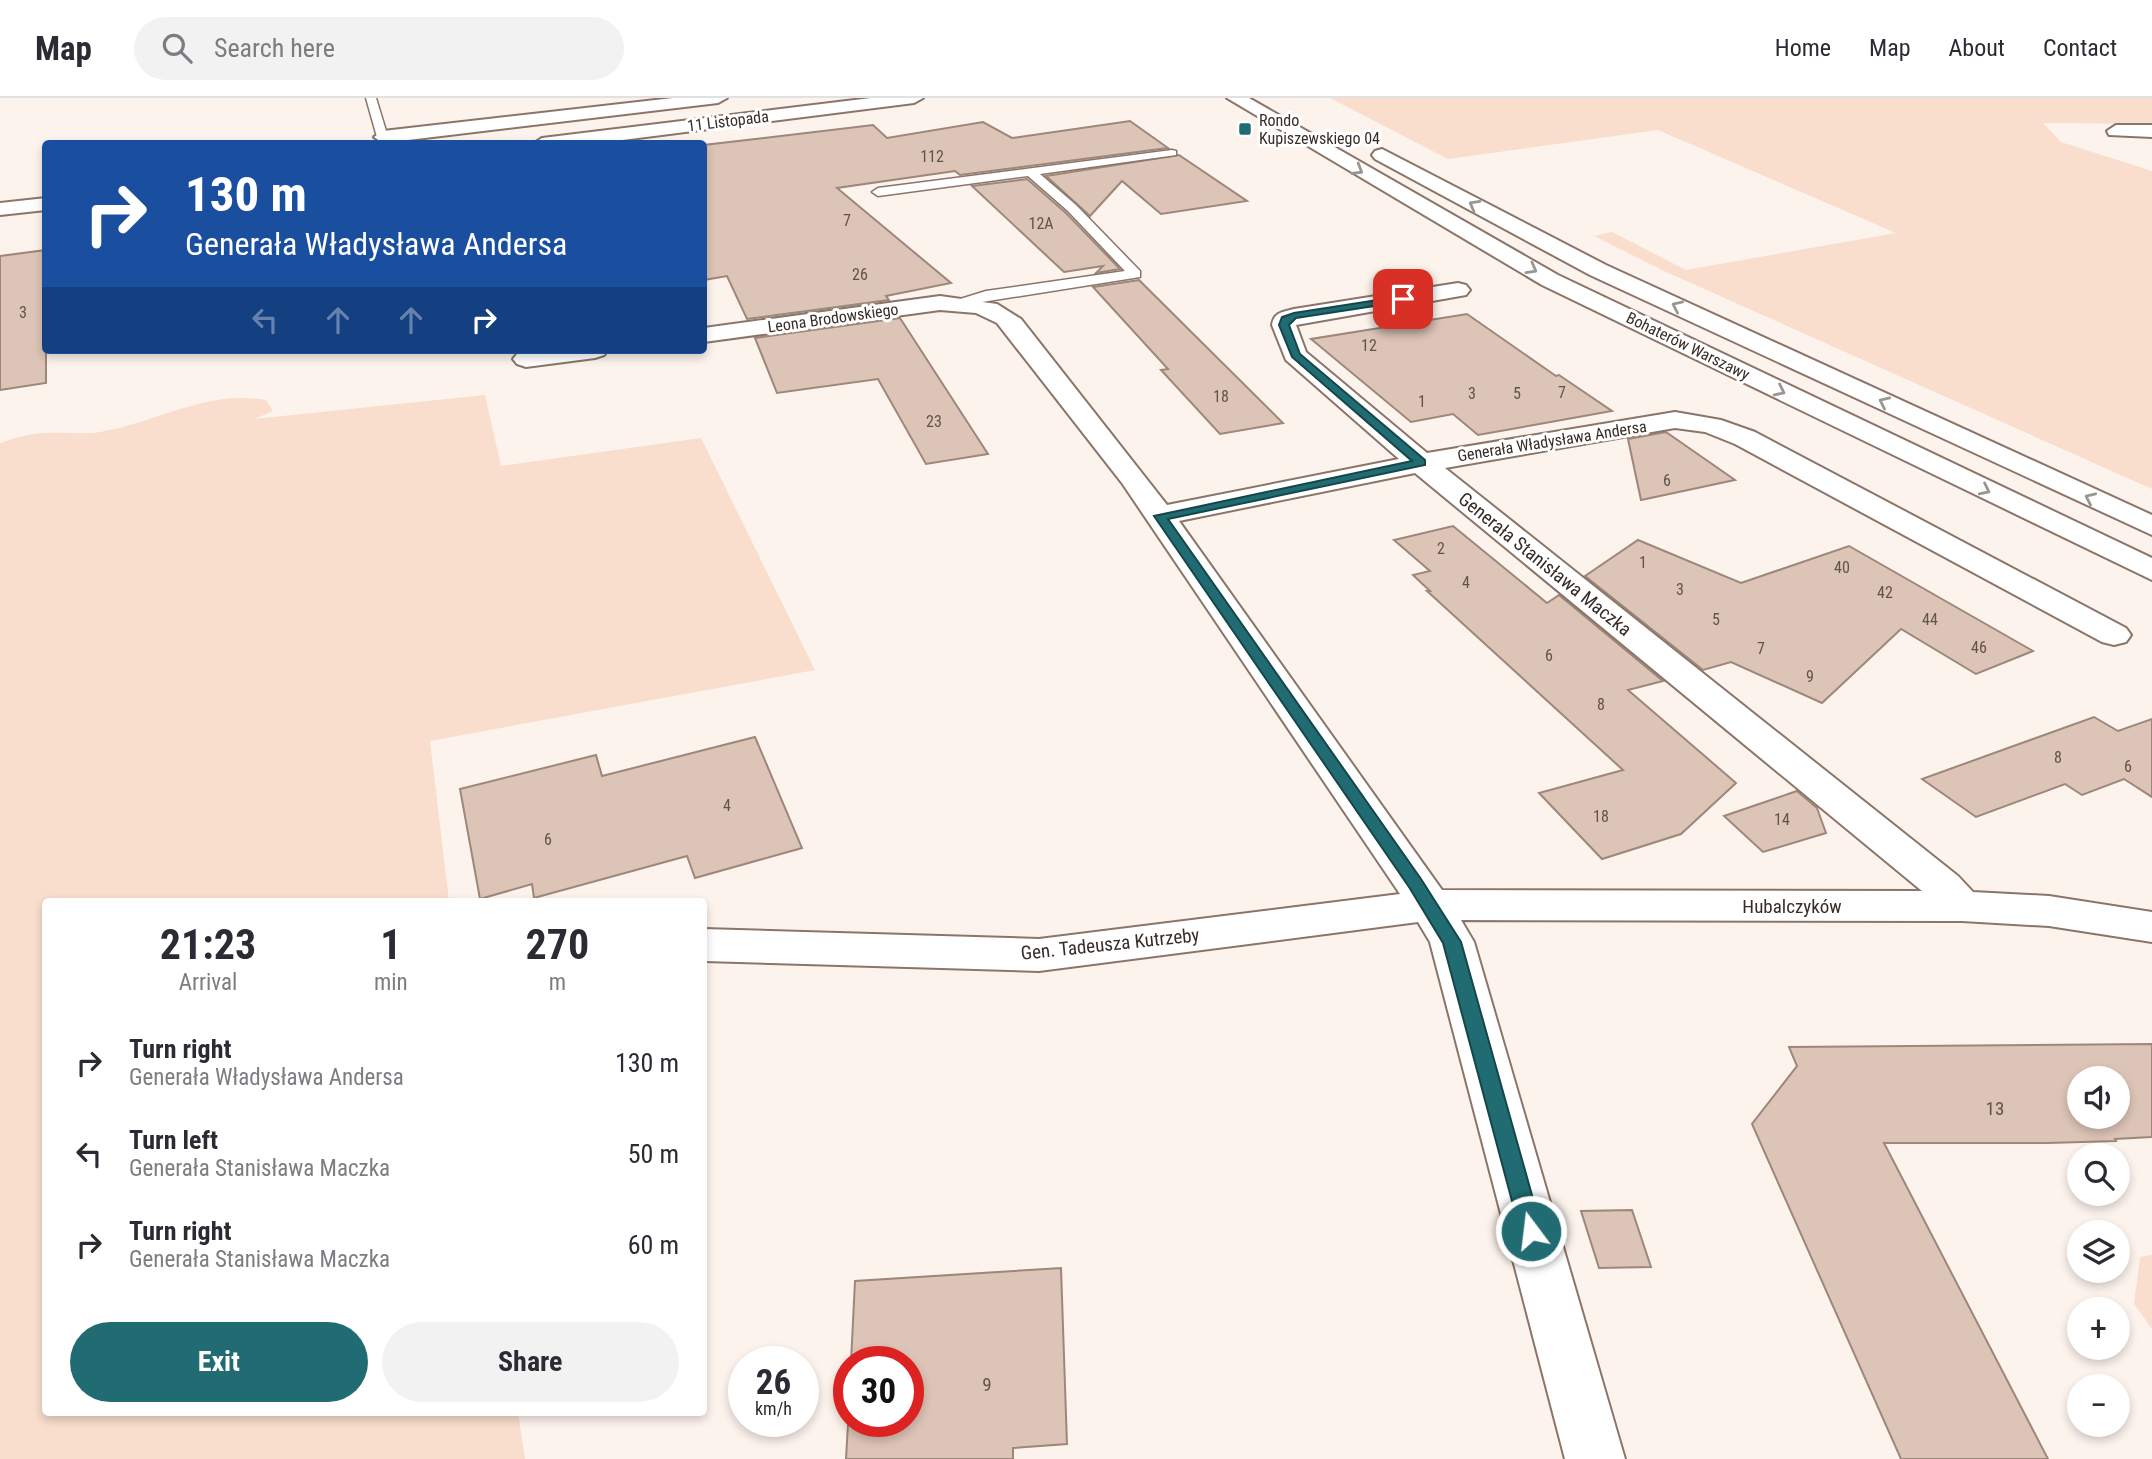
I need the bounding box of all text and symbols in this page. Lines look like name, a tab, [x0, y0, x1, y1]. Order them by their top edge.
search box	[134, 17, 624, 80]
text: Map	[35, 29, 92, 68]
icon: search	[158, 29, 196, 67]
text: Search here	[214, 33, 335, 63]
text: Home	[1775, 34, 1831, 62]
text: Map	[1869, 34, 1911, 62]
text: About	[1949, 34, 2005, 62]
text: Contact	[2043, 34, 2117, 62]
street label: 11 Listopada	[686, 107, 770, 135]
place label: Rondo Kupiszewskiego 04	[1259, 111, 1380, 148]
marker: Rondo Kupiszewskiego 04	[1237, 121, 1253, 137]
house number: 112	[920, 147, 944, 166]
one-way arrow	[1351, 162, 1364, 175]
text: 130 m	[185, 166, 307, 223]
icon: right	[70, 168, 161, 259]
one-way arrow	[1468, 200, 1481, 213]
house number: 7	[843, 211, 851, 230]
house number: 12A	[1028, 214, 1054, 233]
text: Generała Władysława Andersa	[185, 225, 567, 263]
one-way arrow	[1524, 261, 1537, 274]
house number: 26	[852, 265, 868, 284]
pin	[1373, 269, 1433, 329]
icon: arrive	[1384, 280, 1422, 318]
street label: Leona Brodowskiego	[766, 299, 900, 337]
icon: left	[246, 301, 284, 339]
icon: ahead	[319, 301, 357, 339]
icon: ahead	[392, 301, 430, 339]
icon: right	[465, 301, 503, 339]
one-way arrow	[1672, 301, 1684, 315]
house number: 3	[19, 303, 27, 322]
street label: Bohaterów Warszawy	[1623, 308, 1753, 384]
house number: 12	[1361, 336, 1377, 355]
one-way arrow	[1773, 382, 1785, 396]
house number: 7	[1558, 383, 1566, 402]
house number: 3	[1468, 384, 1476, 403]
house number: 5	[1513, 384, 1521, 403]
house number: 18	[1213, 387, 1229, 406]
house number: 1	[1418, 392, 1426, 411]
one-way arrow	[1879, 396, 1891, 410]
house number: 23	[926, 412, 942, 431]
street label: Generała Władysława Andersa	[1456, 417, 1648, 465]
house number: 6	[1663, 471, 1671, 490]
one-way arrow	[1978, 481, 1990, 495]
street label: Generała Stanisława Maczka	[1454, 487, 1636, 641]
one-way arrow	[2085, 492, 2097, 506]
house number: 2	[1437, 539, 1445, 558]
house number: 1	[1639, 553, 1647, 572]
house number: 40	[1834, 558, 1850, 577]
house number: 4	[1462, 573, 1470, 592]
house number: 3	[1676, 580, 1684, 599]
house number: 42	[1877, 583, 1893, 602]
house number: 5	[1712, 610, 1720, 629]
house number: 44	[1922, 610, 1938, 629]
house number: 46	[1971, 638, 1987, 657]
house number: 7	[1757, 639, 1765, 658]
house number: 6	[1545, 646, 1553, 665]
house number: 9	[1806, 667, 1814, 686]
house number: 8	[1597, 695, 1605, 714]
house number: 8	[2054, 748, 2062, 767]
house number: 6	[2124, 757, 2132, 776]
house number: 4	[723, 796, 731, 815]
house number: 18	[1593, 807, 1609, 826]
house number: 14	[1774, 810, 1790, 829]
house number: 6	[544, 830, 552, 849]
street label: Hubalczyków	[1742, 895, 1842, 918]
text: 21:23	[160, 920, 256, 969]
text: 1	[380, 920, 401, 969]
text: 270	[525, 920, 589, 969]
street label: Gen. Tadeusza Kutrzeby	[1020, 923, 1200, 965]
text: Arrival	[179, 969, 237, 996]
text: min	[374, 969, 408, 996]
text: m	[549, 969, 566, 996]
text: Turn right	[129, 1034, 231, 1064]
icon: right	[70, 1044, 108, 1082]
text: 130 m	[615, 1048, 679, 1078]
text: Generała Władysława Andersa	[129, 1064, 404, 1091]
map controls	[2067, 1066, 2130, 1437]
button: sound	[2067, 1066, 2130, 1129]
house number: 13	[1986, 1097, 2004, 1120]
text: Turn left	[129, 1125, 218, 1155]
icon: left	[70, 1135, 108, 1173]
text: 50 m	[628, 1139, 679, 1169]
button: search	[2067, 1143, 2130, 1206]
text: Generała Stanisława Maczka	[129, 1155, 390, 1182]
position arrow	[1494, 1194, 1568, 1268]
text: Turn right	[129, 1216, 231, 1246]
button: layers	[2067, 1220, 2130, 1283]
icon: right	[70, 1226, 108, 1264]
text: 60 m	[628, 1230, 679, 1260]
text: Generała Stanisława Maczka	[129, 1246, 390, 1273]
button: +	[2067, 1297, 2130, 1360]
button: Exit	[70, 1322, 368, 1402]
button: Share	[382, 1322, 679, 1402]
speed limit sign: 30	[833, 1346, 924, 1437]
text: 26	[756, 1362, 791, 1403]
house number: 9	[982, 1373, 992, 1396]
button: −	[2067, 1374, 2130, 1437]
text: km/h	[755, 1398, 792, 1419]

